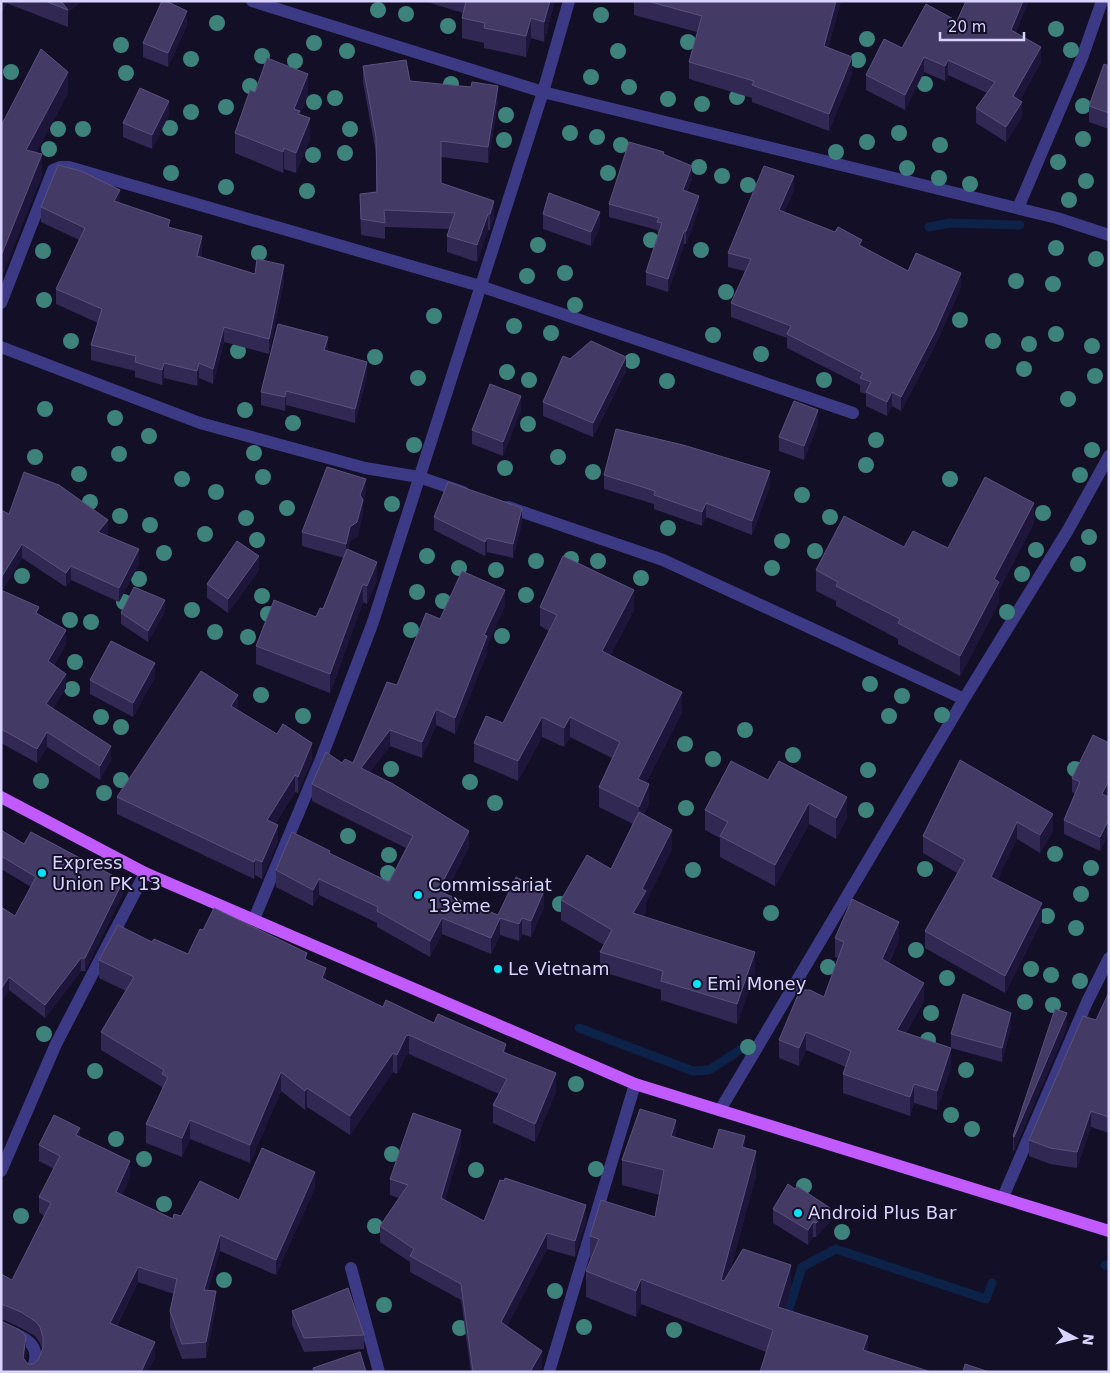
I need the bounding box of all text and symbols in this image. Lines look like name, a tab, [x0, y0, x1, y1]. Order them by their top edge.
scale bar	[940, 10, 1024, 42]
text: 20 m	[948, 18, 986, 36]
place label: Express Union PK 13	[52, 852, 161, 894]
marker: Express Union PK 13	[36, 867, 48, 879]
place label: Commissariat 13ème	[428, 874, 552, 916]
marker: Commissariat 13ème	[412, 889, 424, 901]
place label: Le Vietnam	[508, 958, 610, 979]
marker: Le Vietnam	[492, 963, 504, 975]
place label: Emi Money	[707, 973, 807, 994]
marker: Emi Money	[691, 978, 703, 990]
place label: Android Plus Bar	[808, 1202, 957, 1223]
marker: Android Plus Bar	[792, 1207, 804, 1219]
north arrow	[1050, 1313, 1100, 1363]
text: N	[1079, 1333, 1097, 1346]

